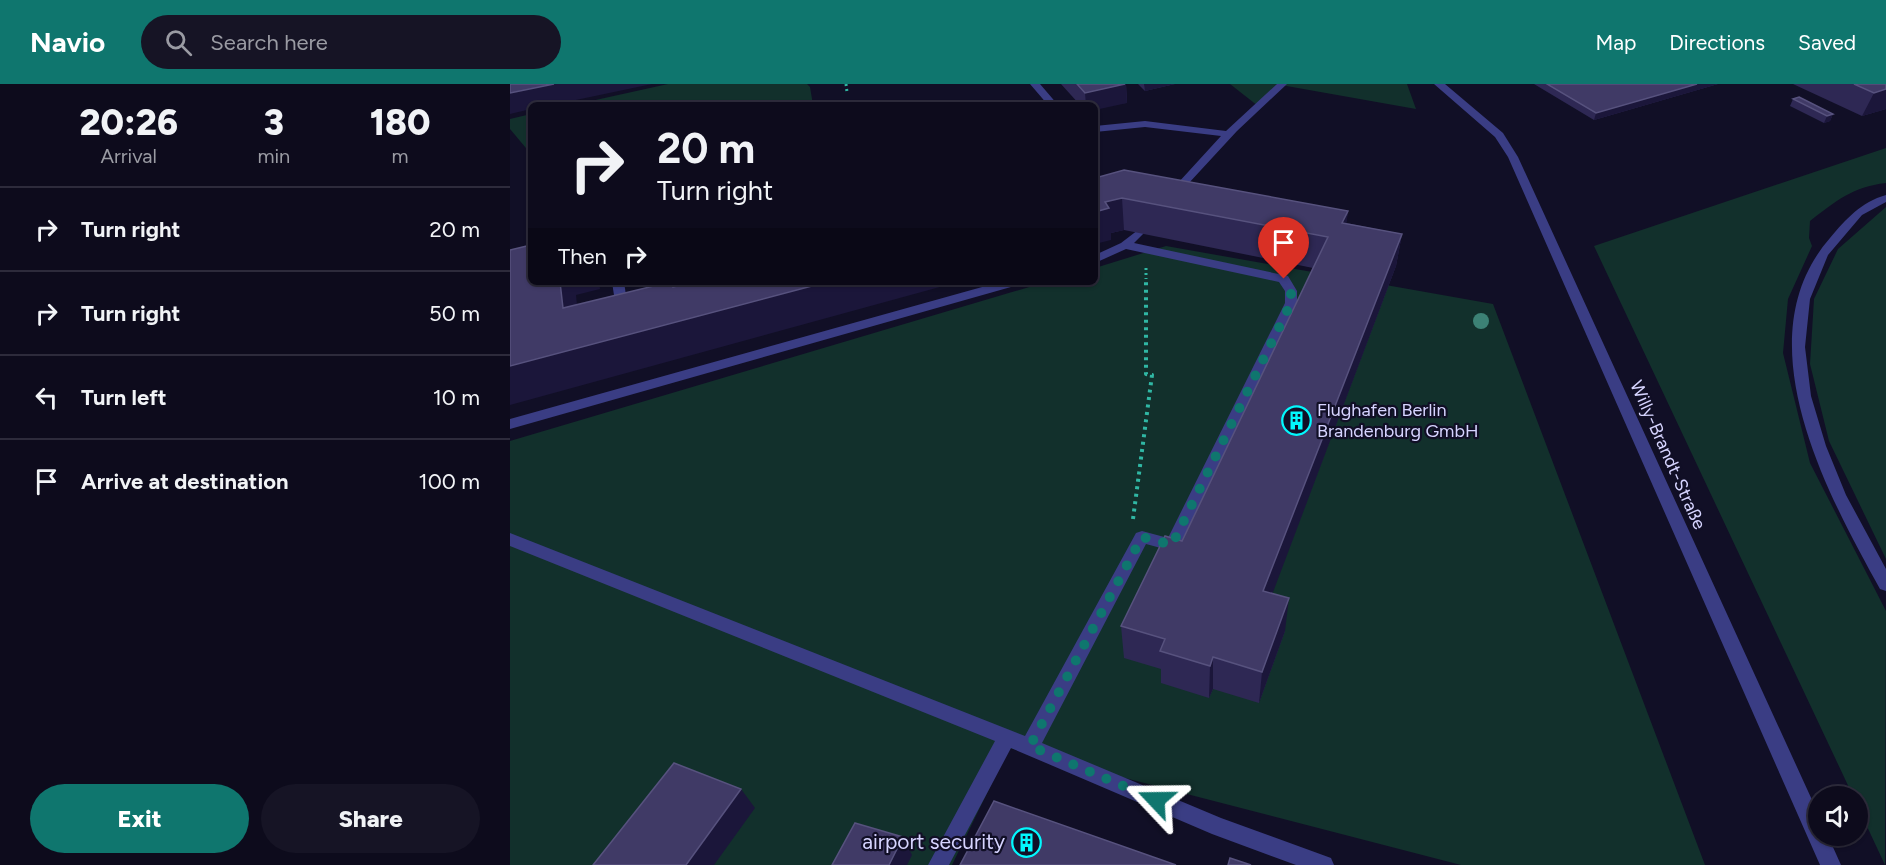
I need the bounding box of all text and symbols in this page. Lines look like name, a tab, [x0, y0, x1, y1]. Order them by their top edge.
search box	[141, 15, 561, 69]
text: Navio	[30, 25, 105, 59]
icon: search	[162, 26, 195, 59]
text: Search here	[210, 29, 328, 56]
text: Map	[1595, 30, 1636, 55]
text: Directions	[1669, 30, 1765, 55]
text: Saved	[1798, 30, 1856, 55]
text: 20:26	[79, 101, 178, 144]
text: 3	[264, 101, 284, 144]
text: 180	[370, 101, 431, 144]
text: 20 m	[657, 123, 755, 174]
icon: right	[558, 126, 636, 204]
text: Arrival	[100, 144, 157, 168]
text: min	[257, 144, 290, 168]
text: m	[392, 144, 409, 168]
text: Turn right	[657, 174, 773, 207]
icon: right	[30, 213, 63, 246]
text: Turn right	[81, 216, 180, 243]
text: 20 m	[429, 216, 480, 243]
pin	[1258, 217, 1309, 279]
icon: arrive	[1267, 226, 1300, 259]
icon: right	[619, 240, 652, 273]
text: Then	[558, 243, 607, 270]
icon: right	[30, 297, 63, 330]
text: Turn right	[81, 300, 180, 327]
text: 50 m	[429, 300, 480, 327]
street label: Willy-Brandt-Straße	[1625, 377, 1711, 533]
icon: left	[30, 381, 63, 414]
text: Turn left	[81, 384, 167, 411]
text: 10 m	[433, 384, 480, 411]
place label: Flughafen Berlin Brandenburg GmbH	[1317, 399, 1478, 442]
building icon: Flughafen Berlin Brandenburg GmbH	[1280, 404, 1312, 436]
icon: arrive	[30, 465, 63, 498]
text: Arrive at destination	[81, 468, 289, 495]
text: 100 m	[419, 468, 480, 495]
position arrow	[1124, 768, 1188, 832]
button: Exit	[30, 784, 249, 853]
button: Share	[261, 784, 480, 853]
map controls	[1808, 786, 1868, 846]
button: sound	[1808, 786, 1868, 846]
building icon: airport security	[1010, 826, 1042, 858]
place label: airport security	[862, 829, 1005, 854]

